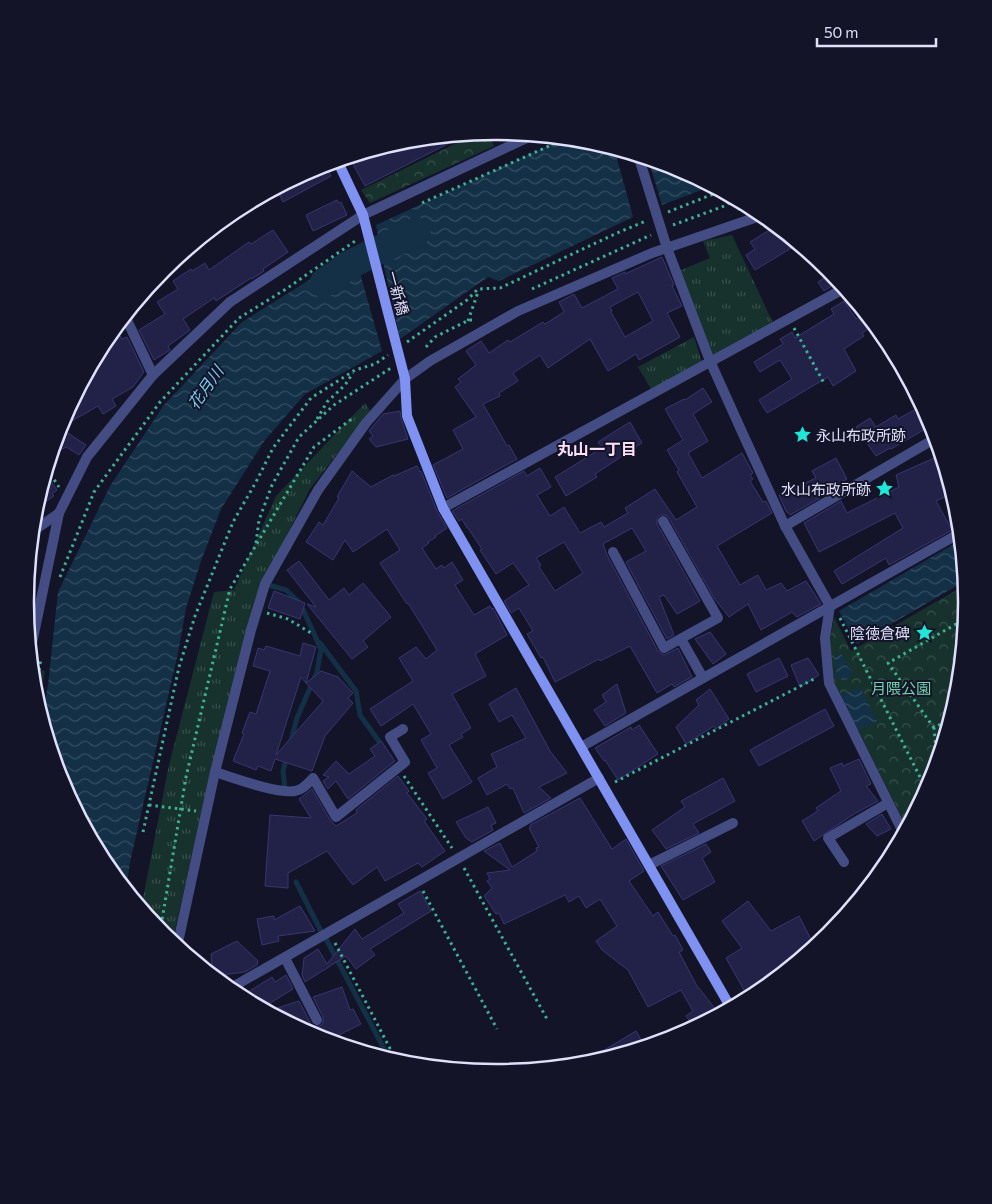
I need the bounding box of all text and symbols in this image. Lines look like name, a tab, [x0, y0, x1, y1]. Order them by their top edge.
scale bar	[817, 15, 936, 47]
text: 50 m	[824, 23, 858, 41]
street label: 一新橋	[383, 269, 413, 317]
water label: 花月川	[183, 360, 228, 412]
place icon: 永山布政所跡	[792, 425, 812, 445]
place label: 永山布政所跡	[816, 426, 906, 444]
district label: 丸山一丁目	[557, 439, 637, 458]
place icon: 水山布政所跡	[875, 479, 895, 499]
place label: 水山布政所跡	[781, 480, 871, 498]
place icon: 陰徳倉碑	[914, 623, 934, 643]
place label: 陰徳倉碑	[850, 624, 910, 642]
park label: 月隈公園	[871, 679, 931, 697]

